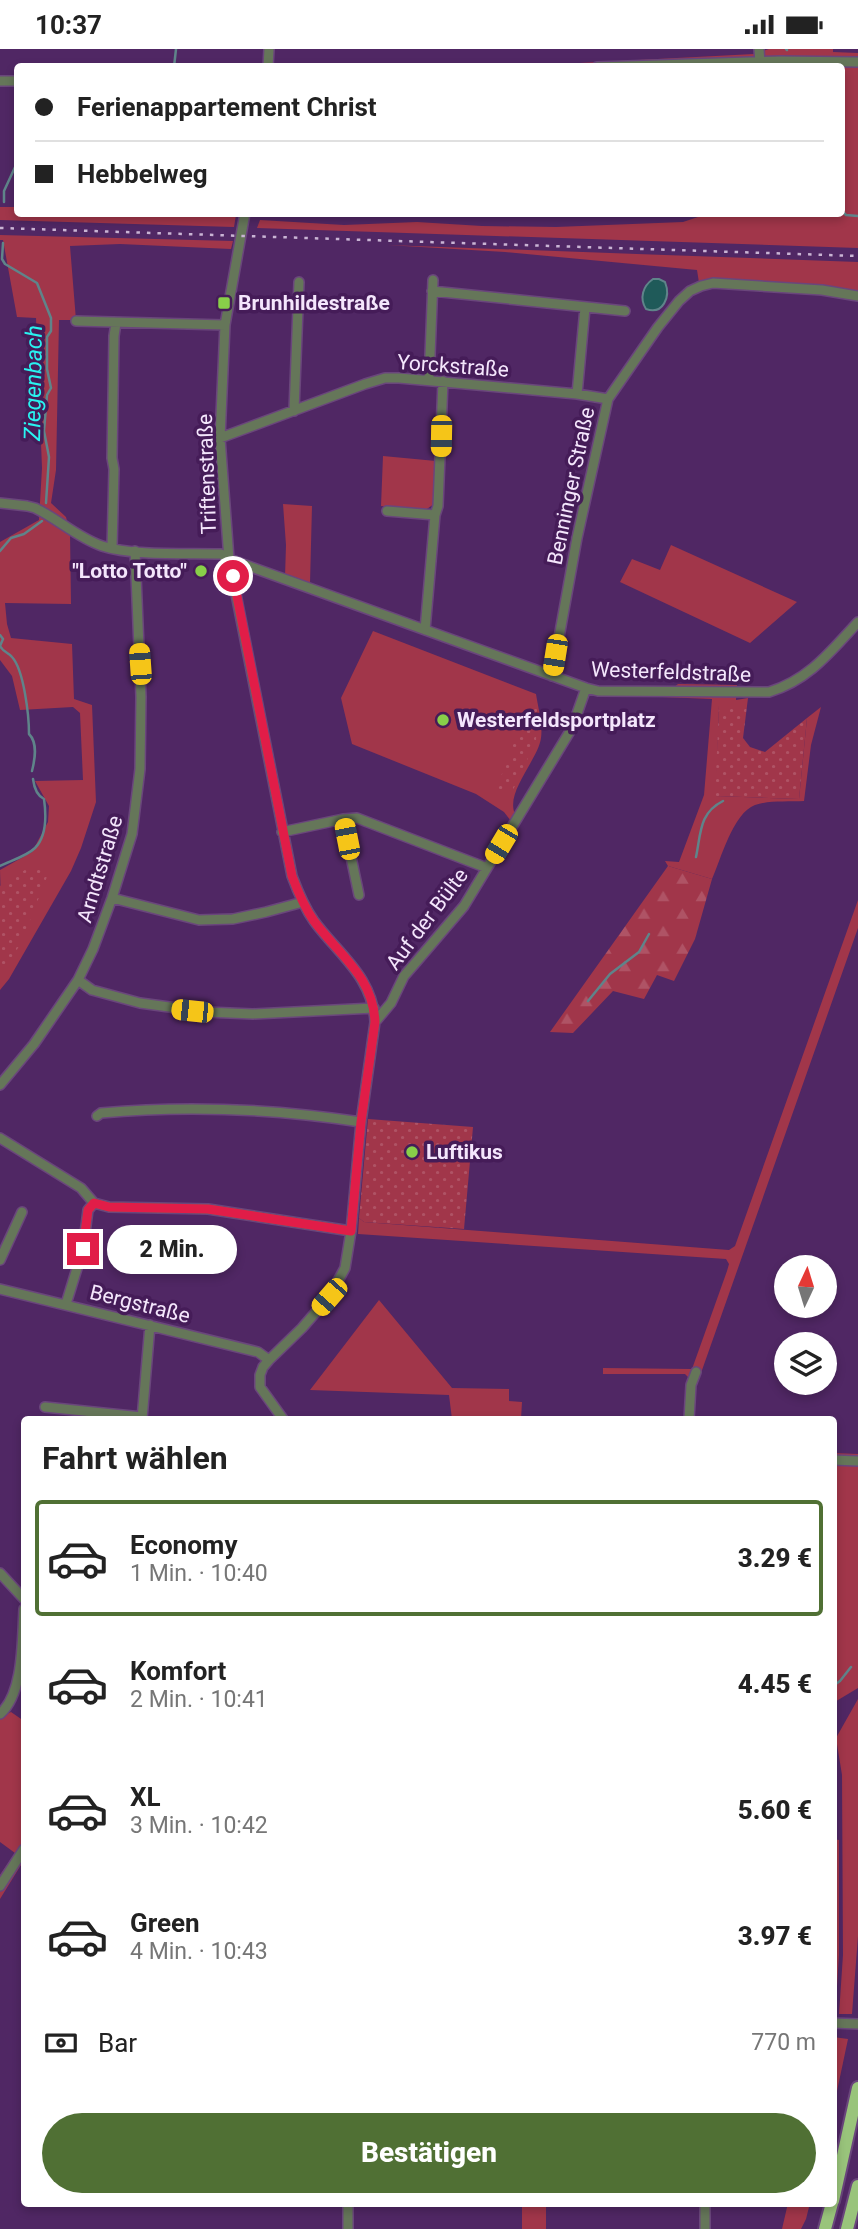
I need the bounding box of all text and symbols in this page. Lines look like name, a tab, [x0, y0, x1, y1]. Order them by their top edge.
text: 10:37	[35, 10, 102, 40]
text: Ferienappartement Christ	[77, 92, 377, 122]
text: Hebbelweg	[77, 159, 208, 189]
place label: Brunhildestraße	[238, 291, 390, 315]
marker: Brunhildestraße	[216, 295, 232, 311]
water label: Ziegenbach	[19, 325, 48, 442]
street label: Yorckstraße	[396, 350, 510, 382]
street label: Benninger Straße	[543, 405, 599, 567]
street label: Triftenstraße	[193, 413, 221, 535]
car	[431, 415, 452, 457]
place label: "Lotto Totto"	[72, 559, 187, 583]
route start	[217, 560, 249, 592]
marker: "Lotto Totto"	[193, 563, 209, 579]
car	[542, 633, 569, 677]
car	[129, 642, 152, 686]
street label: Westerfeldstraße	[591, 657, 751, 687]
place label: Westerfeldsportplatz	[457, 708, 656, 732]
marker: Westerfeldsportplatz	[435, 712, 451, 728]
street label: Arndtstraße	[72, 813, 128, 925]
car	[333, 816, 362, 862]
car	[482, 821, 521, 867]
street label: Auf der Bülte	[381, 864, 473, 974]
car	[171, 998, 214, 1024]
place label: Luftikus	[426, 1140, 503, 1164]
marker: Luftikus	[404, 1144, 420, 1160]
callout: 2 Min.	[108, 1225, 237, 1273]
route end	[67, 1233, 99, 1265]
text: 2 Min.	[139, 1236, 205, 1263]
north arrow	[774, 1255, 836, 1318]
map controls	[774, 1255, 837, 1395]
car	[308, 1274, 351, 1320]
street label: Bergstraße	[87, 1280, 193, 1328]
button: layers	[774, 1332, 837, 1395]
text: Fahrt wählen	[42, 1439, 228, 1477]
icon: car	[46, 1527, 109, 1590]
text: Economy	[130, 1530, 237, 1560]
text: 3.29 €	[738, 1543, 812, 1573]
text: 1 Min. · 10:40	[130, 1560, 268, 1587]
icon: car	[46, 1653, 109, 1716]
text: Komfort	[130, 1656, 226, 1686]
text: 4.45 €	[738, 1669, 812, 1699]
text: 2 Min. · 10:41	[130, 1686, 268, 1713]
icon: car	[46, 1779, 109, 1842]
text: XL	[130, 1782, 161, 1812]
text: 5.60 €	[738, 1795, 812, 1825]
text: 3 Min. · 10:42	[130, 1812, 268, 1839]
icon: car	[46, 1905, 109, 1968]
text: Green	[130, 1908, 200, 1938]
text: 3.97 €	[738, 1921, 812, 1951]
text: 4 Min. · 10:43	[130, 1938, 268, 1965]
icon: cash	[42, 2024, 80, 2062]
text: Bar	[98, 2028, 137, 2058]
text: 770 m	[751, 2029, 816, 2056]
button: Bestätigen	[42, 2113, 816, 2193]

